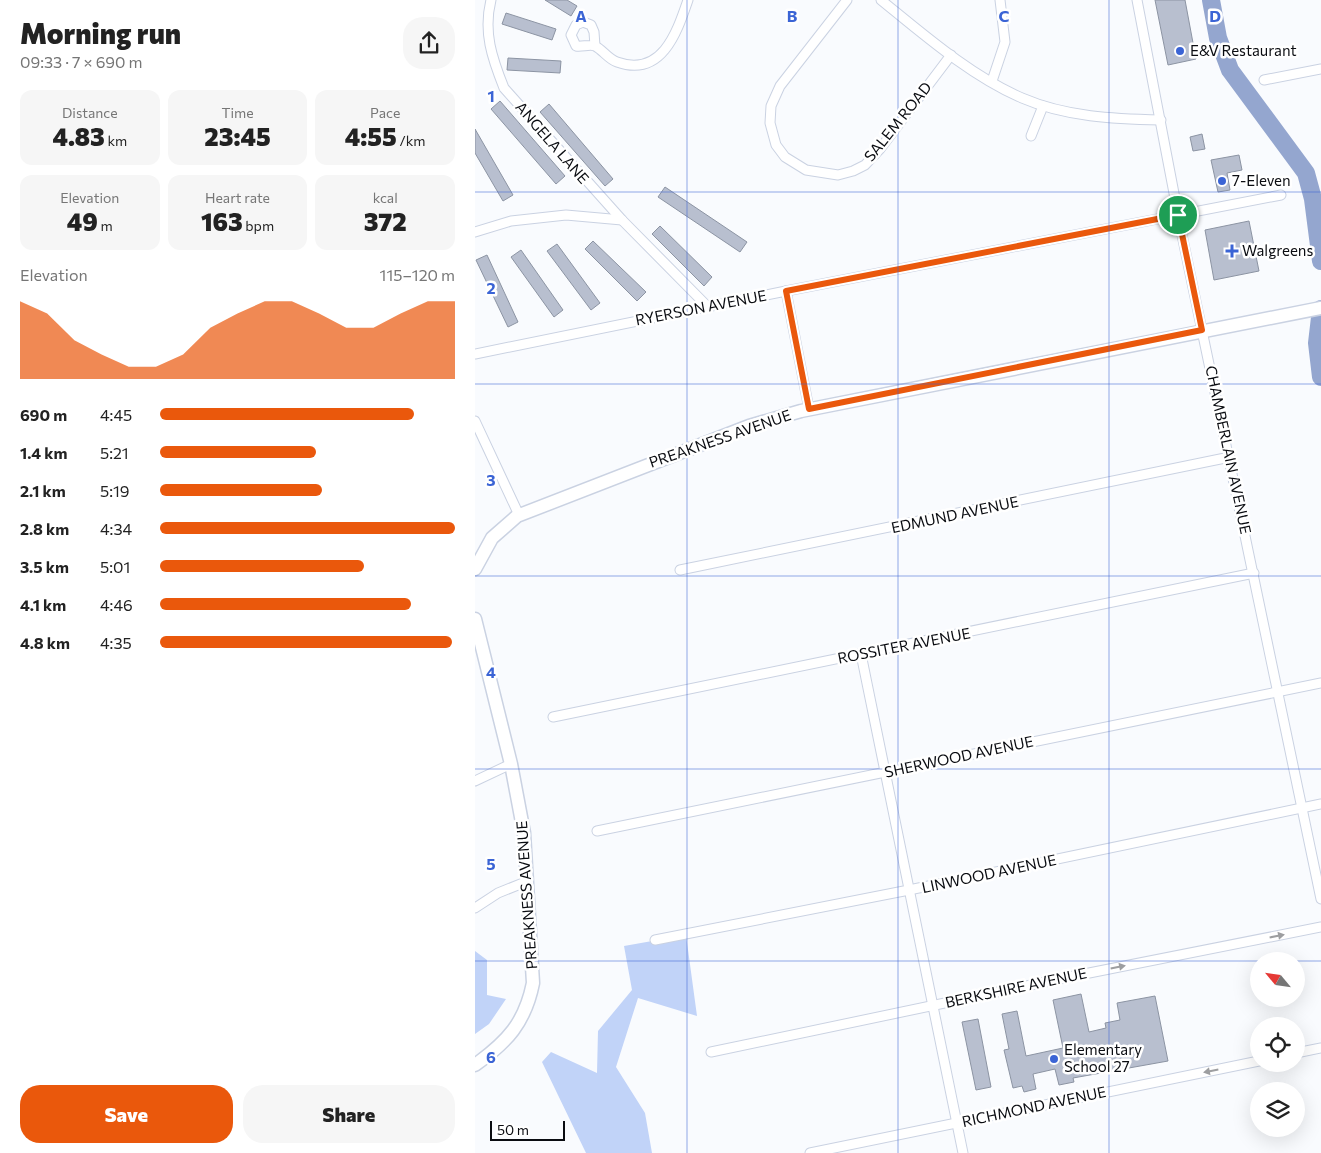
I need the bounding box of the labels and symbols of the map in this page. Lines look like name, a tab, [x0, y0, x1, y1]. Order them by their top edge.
text: A	[575, 6, 587, 25]
text: B	[787, 6, 798, 25]
text: C	[999, 6, 1010, 25]
text: D	[1209, 6, 1221, 25]
place label: E&V Restaurant	[1190, 41, 1297, 59]
marker: E&V Restaurant	[1174, 45, 1186, 57]
street label: SALEM ROAD	[860, 78, 935, 165]
text: 1	[487, 86, 495, 105]
street label: ANGELA LANE	[512, 98, 593, 187]
place label: 7-Eleven	[1232, 171, 1291, 189]
marker: 7-Eleven	[1216, 175, 1228, 187]
pin	[1157, 194, 1199, 236]
place label: Walgreens	[1242, 241, 1313, 259]
marker: Walgreens	[1226, 245, 1238, 257]
text: 2	[486, 278, 496, 297]
street label: RYERSON AVENUE	[634, 285, 768, 329]
street label: CHAMBERLAIN AVENUE	[1202, 364, 1256, 536]
street label: PREAKNESS AVENUE	[646, 405, 793, 471]
text: 3	[486, 470, 496, 489]
street label: EDMUND AVENUE	[889, 492, 1020, 536]
street label: ROSSITER AVENUE	[836, 623, 972, 667]
text: 4	[486, 662, 496, 681]
street label: SHERWOOD AVENUE	[883, 731, 1035, 781]
street label: PREAKNESS AVENUE	[512, 820, 540, 970]
street label: LINWOOD AVENUE	[920, 850, 1058, 896]
text: 5	[486, 854, 496, 873]
one-way arrow	[1269, 931, 1285, 939]
north arrow	[1250, 952, 1305, 1008]
street label: BERKSHIRE AVENUE	[943, 963, 1088, 1011]
one-way arrow	[1110, 963, 1126, 971]
place label: Elementary School 27	[1064, 1040, 1142, 1075]
text: 6	[486, 1047, 496, 1066]
marker: Elementary School 27	[1048, 1053, 1060, 1065]
one-way arrow	[1203, 1067, 1219, 1075]
street label: RICHMOND AVENUE	[960, 1082, 1108, 1130]
scale bar	[490, 1118, 565, 1141]

